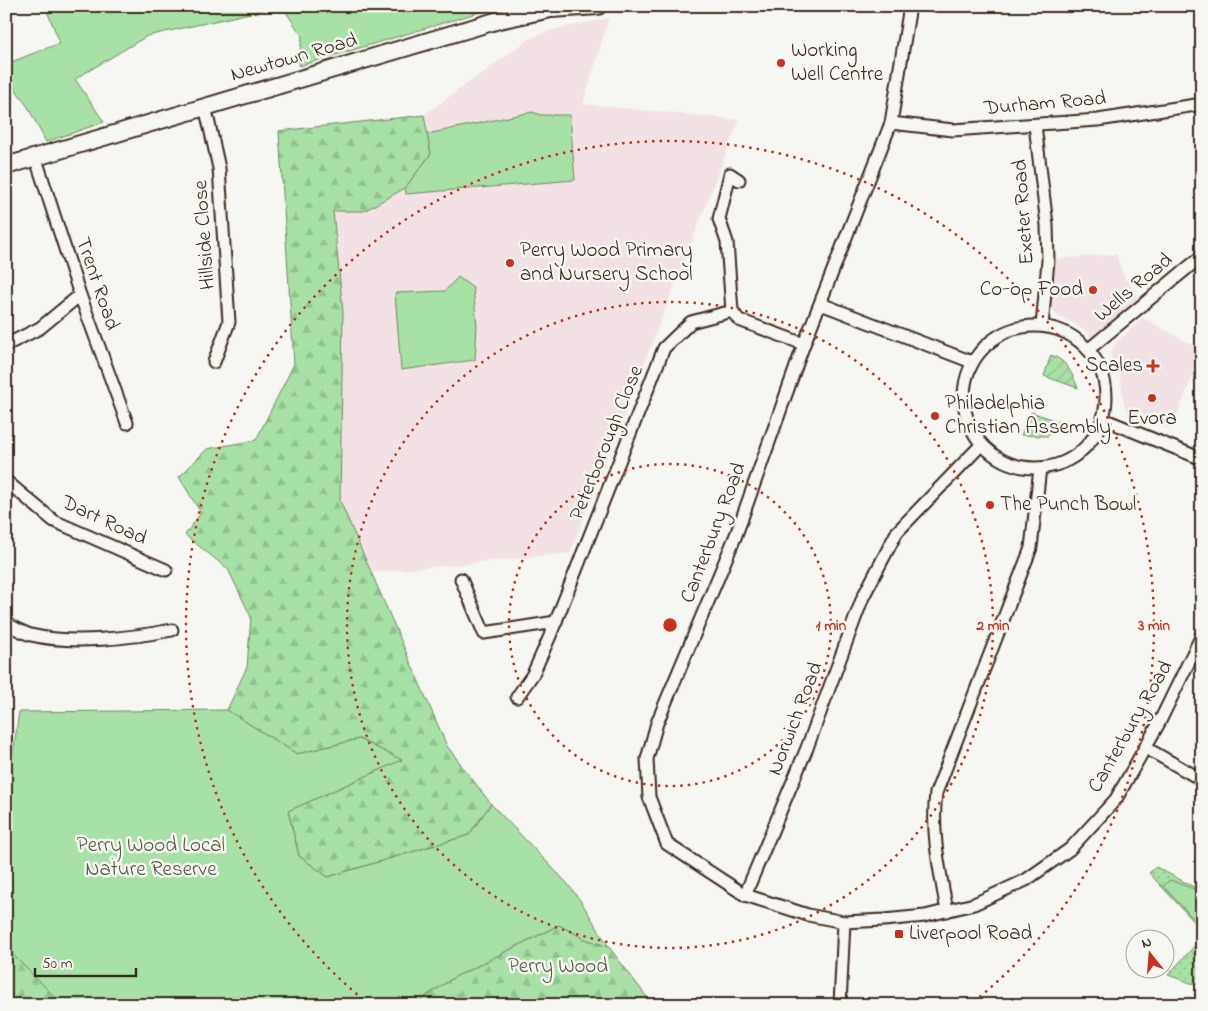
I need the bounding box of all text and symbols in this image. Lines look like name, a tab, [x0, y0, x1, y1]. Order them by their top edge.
street label: Newtown Road	[227, 26, 361, 90]
place label: Working Well Centre	[791, 36, 884, 90]
marker: Working Well Centre	[775, 57, 787, 69]
street label: Durham Road	[982, 84, 1107, 124]
street label: Exeter Road	[1005, 158, 1043, 266]
street label: Hillside Close	[186, 178, 224, 291]
street label: Trent Road	[67, 234, 127, 335]
place label: Perry Wood Primary and Nursery School	[520, 236, 692, 292]
street label: Wells Road	[1088, 246, 1180, 330]
marker: Perry Wood Primary and Nursery School	[504, 257, 516, 269]
place label: Co-op Food	[980, 275, 1083, 305]
marker: Co-op Food	[1087, 284, 1099, 296]
place label: Scales	[1085, 351, 1143, 381]
marker: Scales	[1147, 360, 1159, 372]
street label: Peterborough Close	[562, 361, 654, 526]
place label: Philadelphia Christian Assembly	[945, 389, 1111, 445]
marker: Evora	[1146, 392, 1158, 404]
place label: Evora	[1127, 404, 1177, 434]
marker: Philadelphia Christian Assembly	[929, 410, 941, 422]
street label: Canterbury Road	[673, 458, 757, 608]
street label: Dart Road	[55, 488, 152, 554]
place label: The Punch Bowl	[1000, 490, 1136, 520]
marker: The Punch Bowl	[984, 499, 996, 511]
text: 1 min	[816, 615, 847, 637]
text: 2 min	[976, 615, 1010, 637]
text: 3 min	[1137, 615, 1170, 637]
centre of rings	[661, 616, 679, 634]
street label: Canterbury Road	[1081, 655, 1183, 800]
street label: Norwich Road	[761, 658, 831, 780]
park label: Perry Wood Local Nature Reserve	[77, 831, 225, 885]
place label: Liverpool Road	[909, 919, 1032, 949]
marker: Liverpool Road	[893, 928, 905, 940]
north arrow	[1126, 928, 1176, 978]
text: N	[1139, 932, 1154, 954]
scale bar	[35, 946, 136, 978]
park label: Perry Wood	[508, 952, 608, 984]
text: 50 m	[42, 953, 73, 975]

